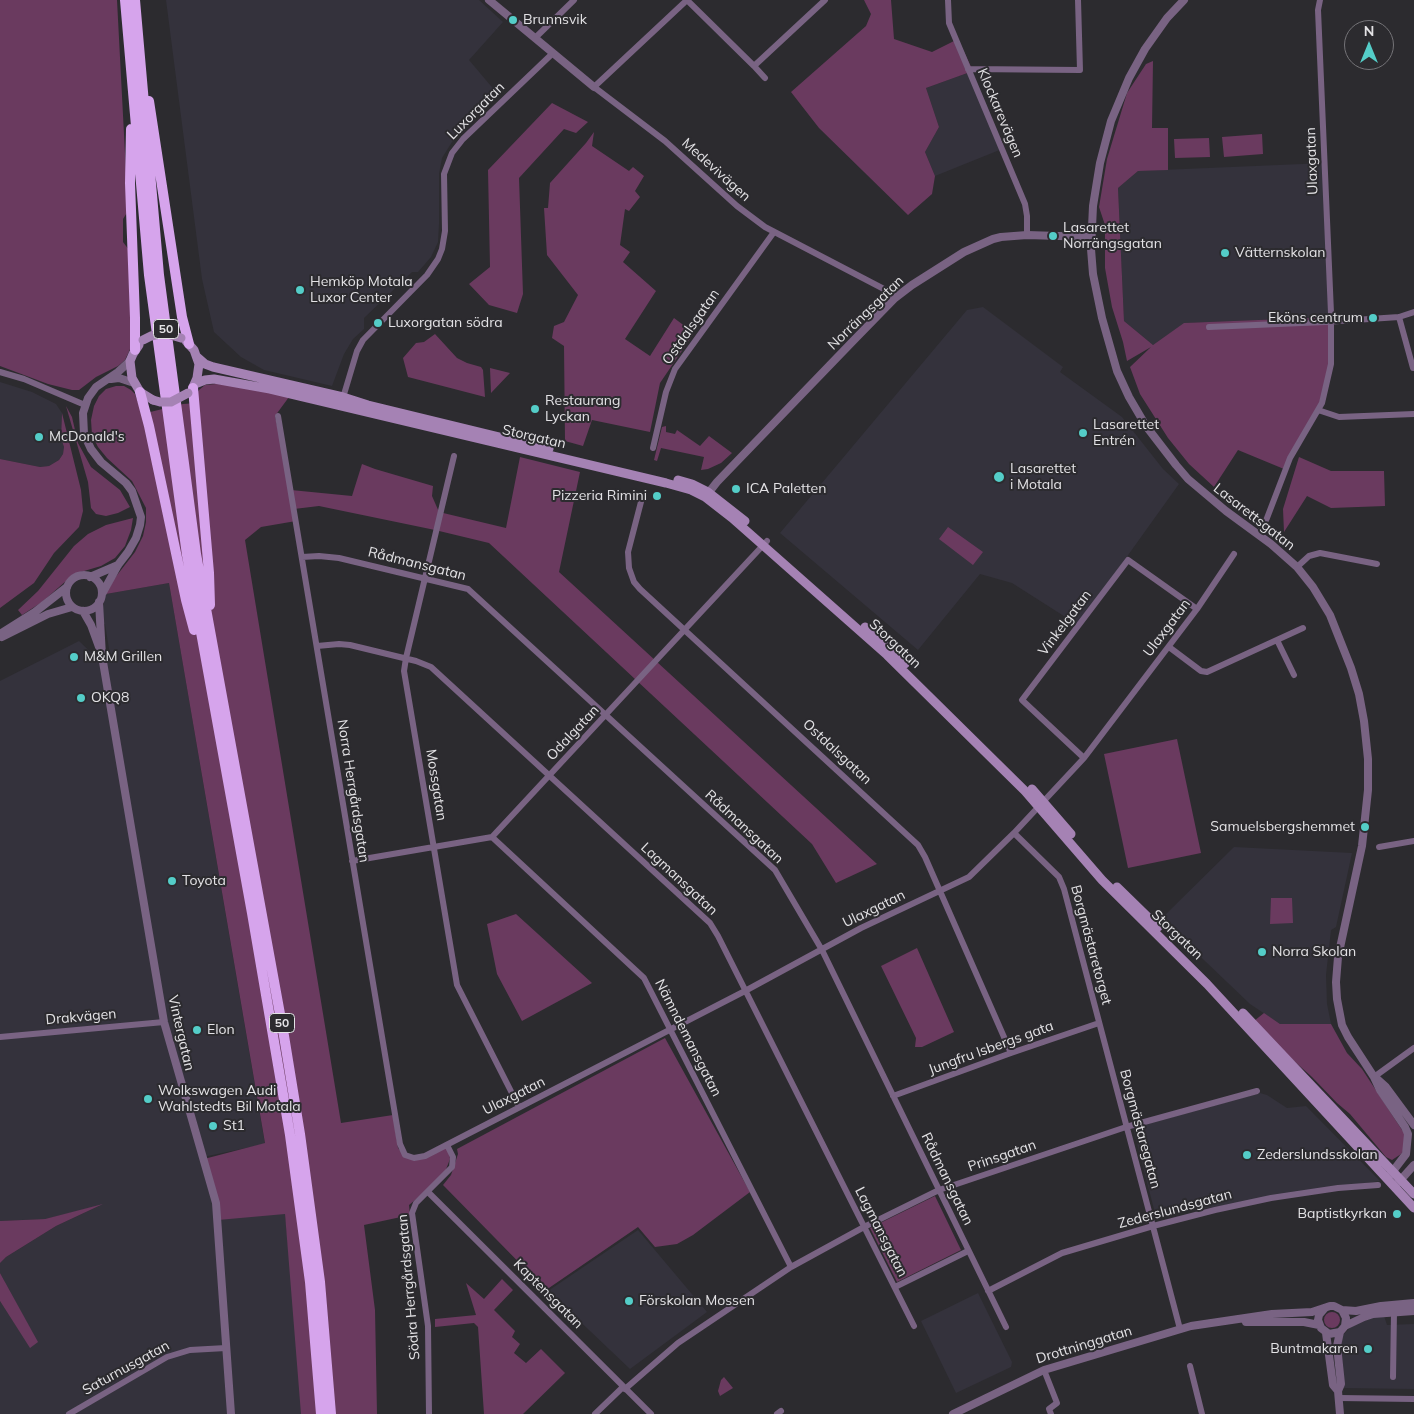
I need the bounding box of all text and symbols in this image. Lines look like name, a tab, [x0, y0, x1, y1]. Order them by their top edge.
place label: Brunnsvik	[523, 12, 587, 28]
marker: Brunnsvik	[507, 14, 519, 26]
north arrow	[1344, 20, 1394, 70]
text: N	[1364, 22, 1374, 40]
street label: Klockarevägen	[974, 66, 1026, 160]
street label: Luxorgatan	[444, 79, 508, 143]
street label: Ulaxgatan	[1302, 127, 1322, 195]
street label: Medevivägen	[678, 135, 754, 205]
place label: Lasarettet Norrängsgatan	[1063, 220, 1162, 252]
marker: Lasarettet Norrängsgatan	[1047, 230, 1059, 242]
place label: Vätternskolan	[1235, 245, 1326, 261]
marker: Vätternskolan	[1219, 247, 1231, 259]
street label: Norrängsgatan	[825, 273, 907, 353]
place label: Hemköp Motala Luxor Center	[310, 274, 413, 306]
marker: Hemköp Motala Luxor Center	[294, 284, 306, 296]
street label: Ostdalsgatan	[659, 286, 723, 368]
place label: Eköns centrum	[1268, 310, 1363, 326]
marker: Eköns centrum	[1367, 312, 1379, 324]
place label: Luxorgatan södra	[388, 315, 503, 331]
marker: Luxorgatan södra	[372, 317, 384, 329]
road number: 50	[154, 320, 178, 338]
place label: Restaurang Lyckan	[545, 393, 620, 426]
marker: Restaurang Lyckan	[529, 403, 541, 415]
place label: Lasarettet Entrén	[1093, 417, 1159, 450]
street label: Storgatan	[501, 422, 567, 452]
marker: Lasarettet Entrén	[1077, 427, 1089, 439]
place label: McDonald's	[49, 429, 125, 445]
marker: McDonald's	[33, 431, 45, 443]
place label: Lasarettet i Motala	[1010, 461, 1076, 494]
marker: Lasarettet i Motala	[992, 470, 1006, 484]
street label: Lasarettsgatan	[1210, 480, 1298, 554]
place label: ICA Paletten	[746, 481, 826, 497]
marker: ICA Paletten	[730, 483, 742, 495]
place label: Pizzeria Rimini	[552, 488, 647, 504]
marker: Pizzeria Rimini	[651, 490, 663, 502]
street label: Rådmansgatan	[366, 544, 468, 584]
street label: Vinkelgatan	[1035, 587, 1095, 659]
street label: Ulaxgatan	[1140, 596, 1194, 660]
street label: Storgatan	[866, 616, 924, 672]
place label: M&M Grillen	[84, 649, 162, 665]
marker: M&M Grillen	[68, 651, 80, 663]
place label: OKQ8	[91, 690, 129, 706]
marker: OKQ8	[75, 692, 87, 704]
street label: Odalgatan	[543, 702, 603, 764]
street label: Ostdalsgatan	[799, 716, 875, 788]
street label: Norra Herrgårdsgatan	[333, 718, 373, 864]
street label: Mossgatan	[422, 748, 450, 822]
street label: Rådmansgatan	[701, 787, 787, 867]
place label: Samuelsbergshemmet	[1210, 819, 1355, 835]
marker: Samuelsbergshemmet	[1359, 821, 1371, 833]
street label: Lagmansgatan	[637, 839, 721, 919]
place label: Toyota	[182, 873, 226, 889]
marker: Toyota	[166, 875, 178, 887]
street label: Borgmästaretorget	[1067, 883, 1115, 1007]
street label: Ulaxgatan	[840, 887, 908, 931]
street label: Storgatan	[1148, 906, 1206, 964]
place label: Norra Skolan	[1272, 944, 1356, 960]
marker: Norra Skolan	[1256, 946, 1268, 958]
street label: Nämndemansgatan	[651, 976, 725, 1100]
street label: Vintergatan	[164, 994, 198, 1072]
street label: Drakvägen	[45, 1006, 117, 1028]
road number: 50	[270, 1014, 294, 1032]
street label: Jungfru Isbergs gata	[926, 1018, 1056, 1078]
place label: Elon	[207, 1022, 235, 1038]
marker: Elon	[191, 1024, 203, 1036]
street label: Borgmästaregatan	[1116, 1068, 1164, 1190]
street label: Ulaxgatan	[480, 1073, 548, 1119]
place label: Wolkswagen Audi Wahlstedts Bil Motala	[158, 1083, 301, 1116]
marker: Wolkswagen Audi Wahlstedts Bil Motala	[142, 1093, 154, 1105]
place label: St1	[223, 1118, 245, 1134]
marker: St1	[207, 1120, 219, 1132]
street label: Rådmansgatan	[917, 1130, 977, 1228]
street label: Prinsgatan	[966, 1137, 1038, 1175]
place label: Zederslundsskolan	[1257, 1147, 1378, 1163]
marker: Zederslundsskolan	[1241, 1149, 1253, 1161]
street label: Lagmansgatan	[851, 1184, 911, 1280]
street label: Zederslundsgatan	[1116, 1186, 1234, 1232]
place label: Baptistkyrkan	[1298, 1206, 1387, 1222]
marker: Baptistkyrkan	[1391, 1208, 1403, 1220]
street label: Södra Herrgårdsgatan	[394, 1213, 424, 1361]
street label: Kaptensgatan	[510, 1256, 586, 1332]
place label: Förskolan Mossen	[639, 1293, 755, 1309]
marker: Förskolan Mossen	[623, 1295, 635, 1307]
street label: Drottninggatan	[1034, 1322, 1134, 1368]
street label: Saturnusgatan	[80, 1337, 172, 1399]
place label: Buntmakaren	[1270, 1341, 1358, 1357]
marker: Buntmakaren	[1362, 1343, 1374, 1355]

